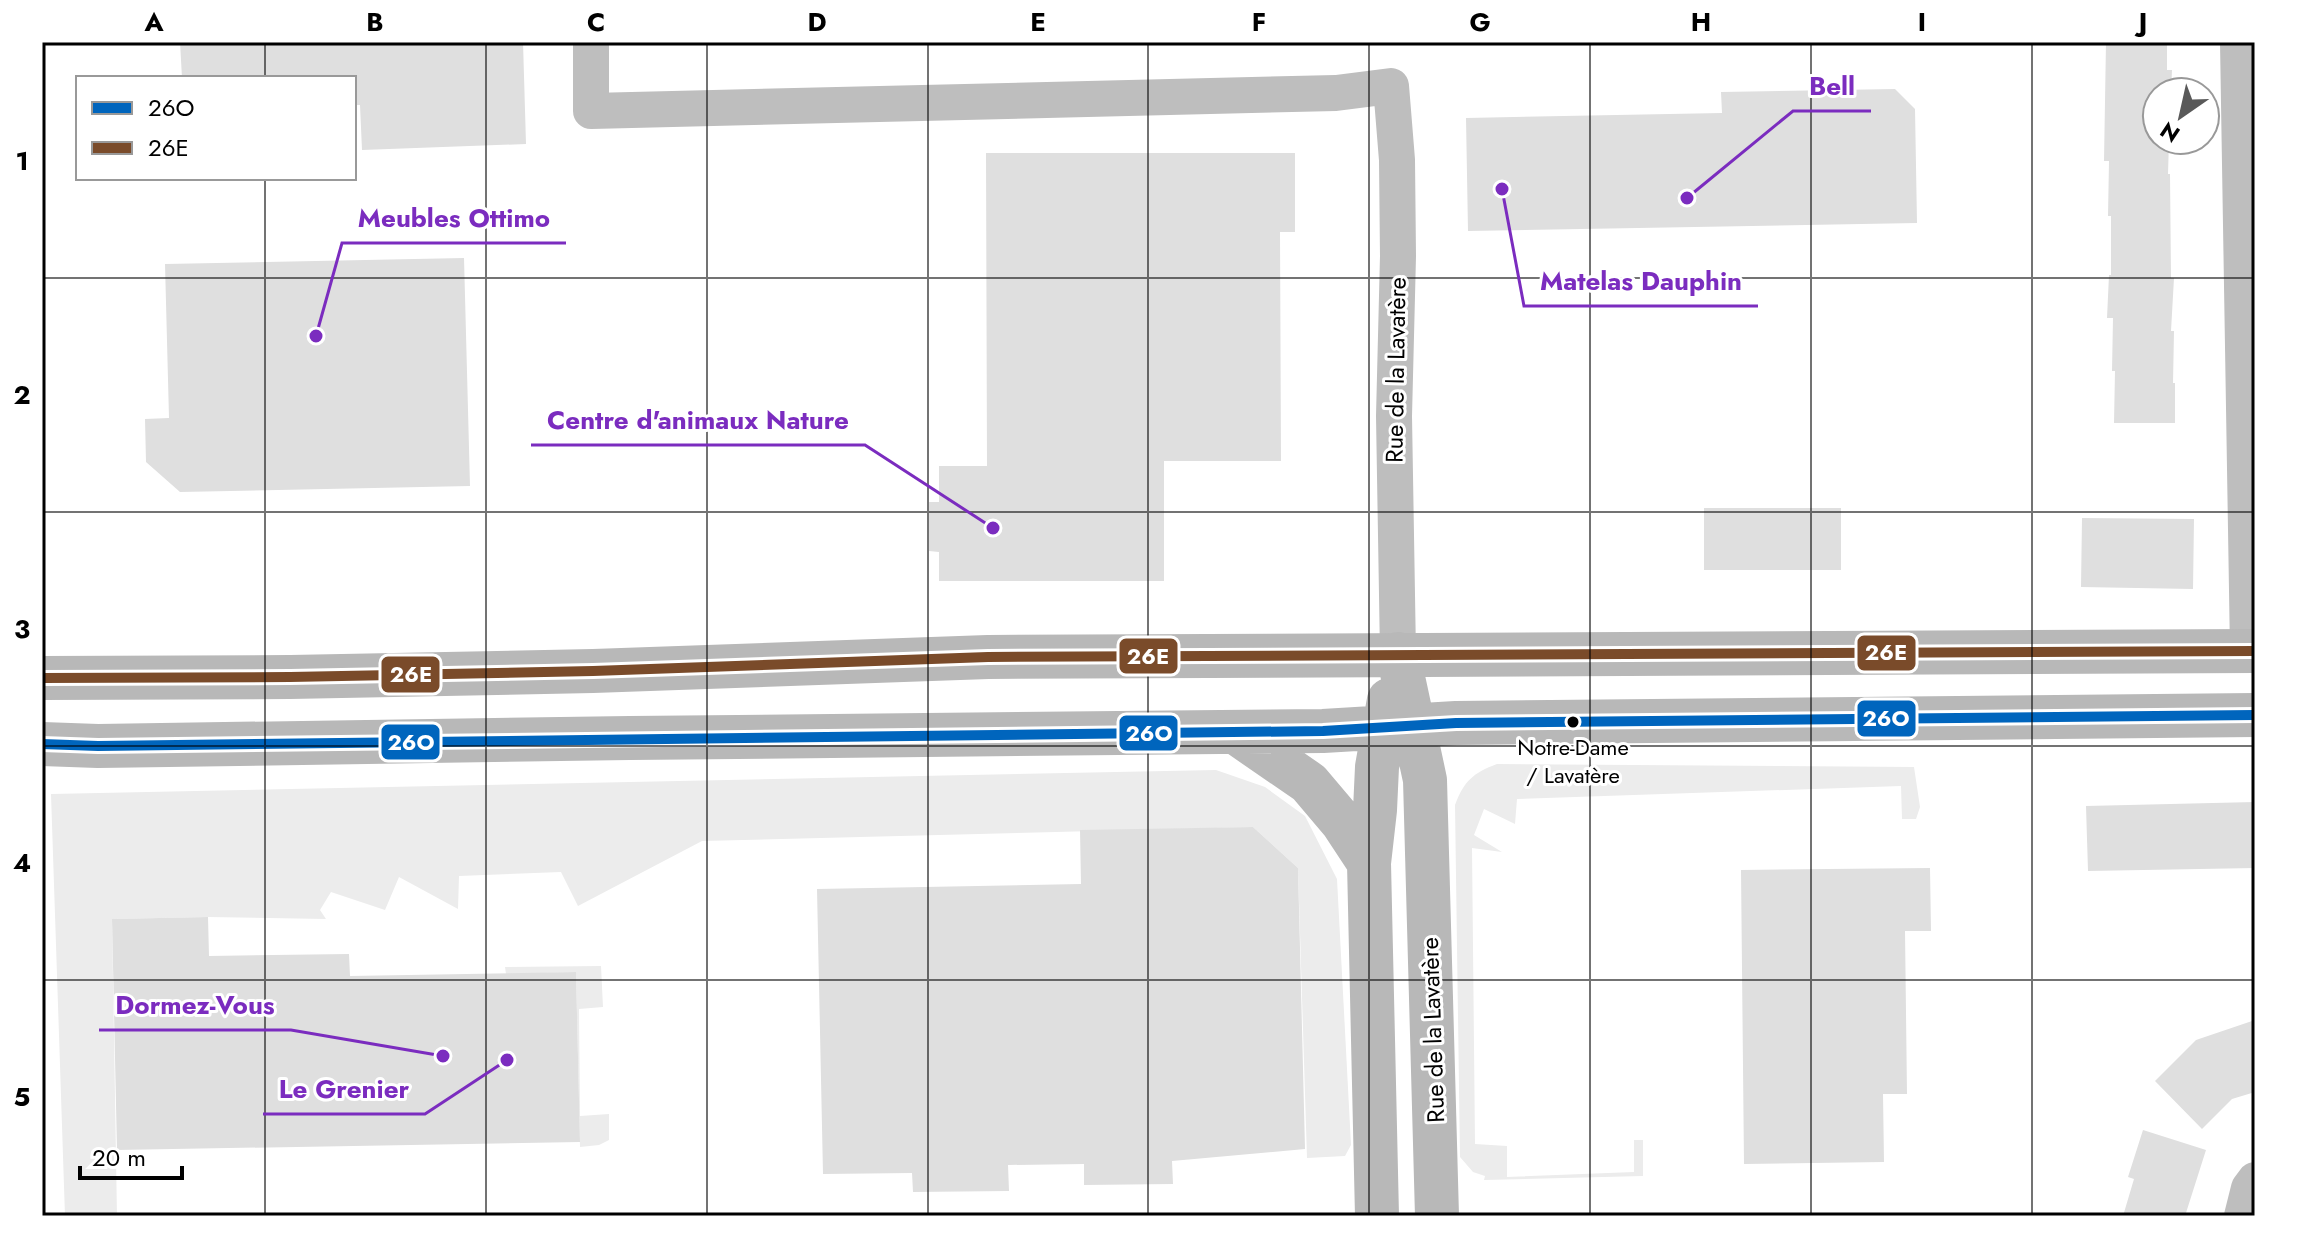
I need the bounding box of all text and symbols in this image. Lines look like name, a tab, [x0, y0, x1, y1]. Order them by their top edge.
text: A	[143, 3, 164, 41]
text: B	[366, 3, 384, 41]
text: C	[587, 3, 605, 41]
text: D	[807, 3, 827, 41]
text: E	[1030, 3, 1046, 41]
text: F	[1252, 3, 1266, 41]
text: G	[1469, 3, 1491, 41]
text: H	[1691, 3, 1711, 41]
text: I	[1918, 3, 1926, 41]
text: J	[2134, 3, 2147, 41]
callout: Bell	[1793, 61, 1871, 111]
text: Bell	[1809, 67, 1855, 105]
legend	[76, 76, 356, 180]
north arrow	[2141, 76, 2221, 156]
text: 26O	[148, 90, 194, 125]
text: N	[2154, 114, 2186, 151]
text: 26E	[148, 130, 189, 165]
text: 1	[15, 142, 29, 180]
callout: Meubles Ottimo	[342, 193, 566, 243]
text: Meubles Ottimo	[358, 199, 550, 237]
callout: Matelas Dauphin	[1524, 256, 1758, 306]
text: Matelas Dauphin	[1540, 262, 1742, 300]
street label: Rue de la Lavatère	[1376, 277, 1415, 463]
text: 2	[13, 376, 31, 414]
callout: Centre d'animaux Nature	[531, 395, 865, 445]
text: Centre d'animaux Nature	[547, 401, 849, 439]
text: 3	[14, 610, 30, 648]
line badge: 26E	[1856, 634, 1917, 672]
text: 26E	[1865, 636, 1907, 668]
line badge: 26E	[1118, 637, 1179, 675]
text: 26E	[1127, 640, 1169, 672]
line badge: 26E	[380, 655, 441, 694]
text: 26E	[390, 658, 432, 690]
line badge: 26O	[1856, 699, 1917, 738]
text: 26O	[1862, 702, 1910, 734]
line badge: 26O	[1118, 714, 1179, 752]
marker: Notre-Dame / Lavatère	[1565, 714, 1581, 730]
text: 26O	[1125, 717, 1173, 749]
line badge: 26O	[380, 723, 441, 761]
text: 26O	[387, 726, 435, 758]
place label: Notre-Dame / Lavatère	[1517, 731, 1629, 791]
text: 4	[13, 844, 31, 882]
street label: Rue de la Lavatère	[1412, 937, 1453, 1123]
callout: Dormez-Vous	[99, 980, 291, 1030]
text: Dormez-Vous	[115, 986, 275, 1024]
callout: Le Grenier	[263, 1064, 425, 1114]
text: Le Grenier	[279, 1070, 410, 1108]
text: 5	[14, 1078, 30, 1116]
scale bar	[80, 1130, 182, 1180]
text: 20 m	[92, 1140, 146, 1175]

